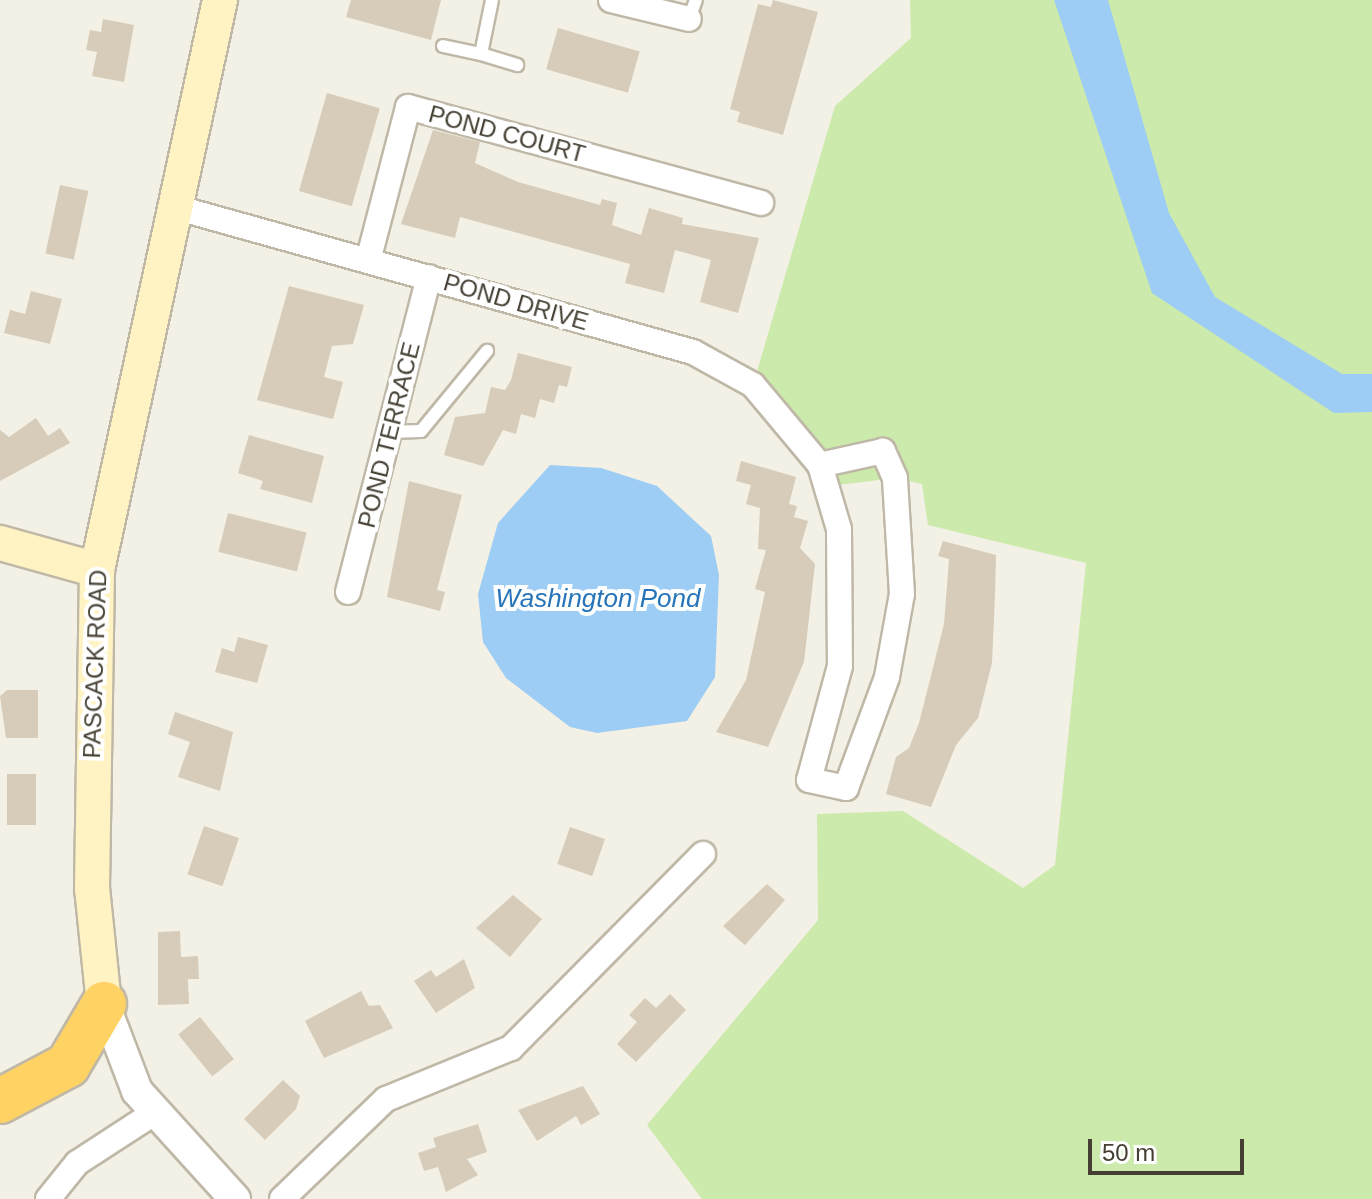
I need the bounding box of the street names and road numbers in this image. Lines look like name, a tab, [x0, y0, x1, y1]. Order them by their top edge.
street label: POND COURT	[426, 99, 588, 169]
street label: POND DRIVE	[440, 268, 592, 336]
street label: POND TERRACE	[352, 339, 426, 531]
street label: PASCACK ROAD	[77, 569, 113, 759]

